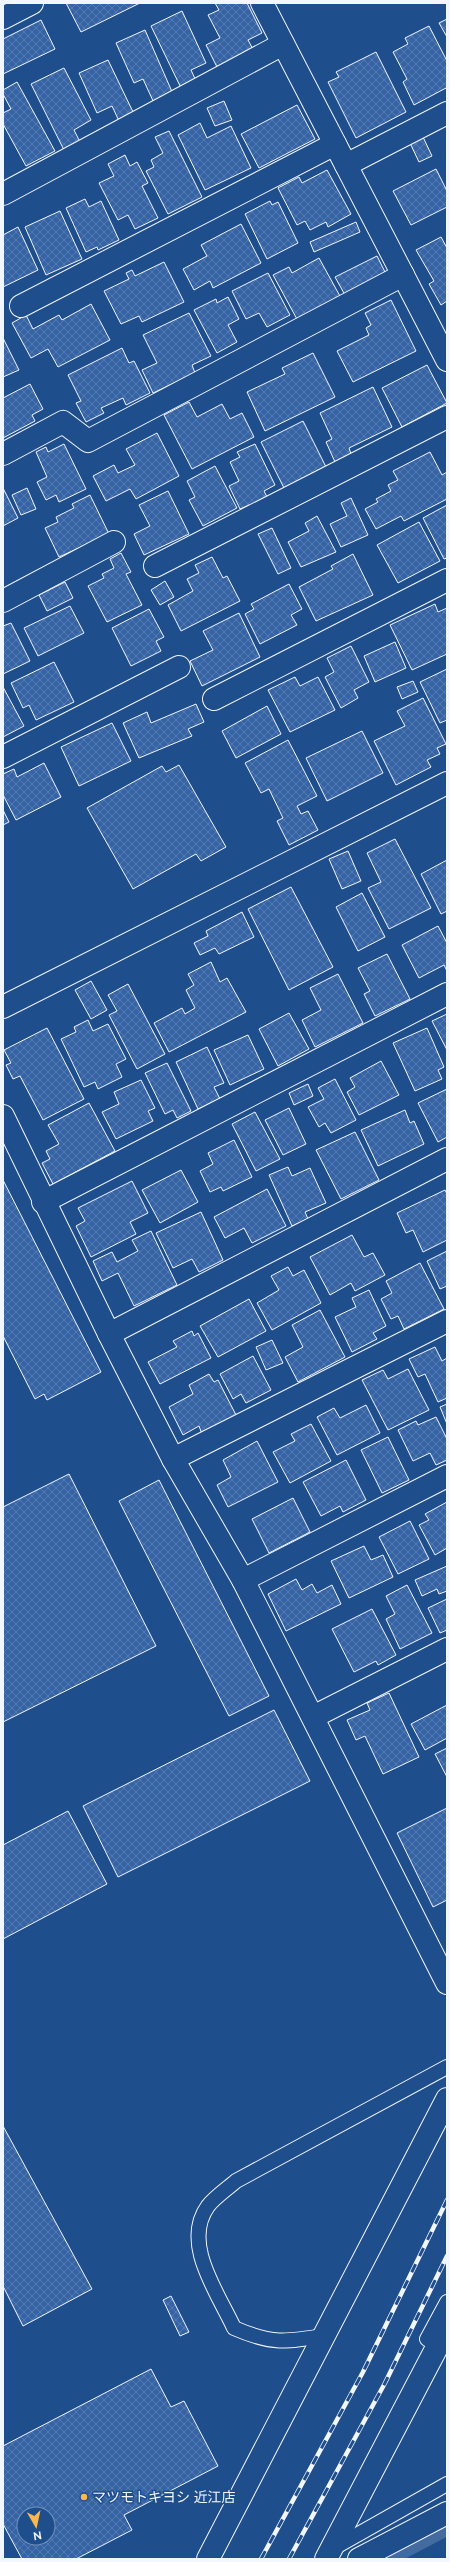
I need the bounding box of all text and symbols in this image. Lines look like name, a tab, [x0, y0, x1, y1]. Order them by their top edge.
place label: マツモトキヨシ 近江店	[92, 2489, 236, 2505]
marker: マツモトキヨシ 近江店	[79, 2492, 89, 2502]
north arrow	[16, 2506, 56, 2546]
text: N	[32, 2528, 43, 2542]

